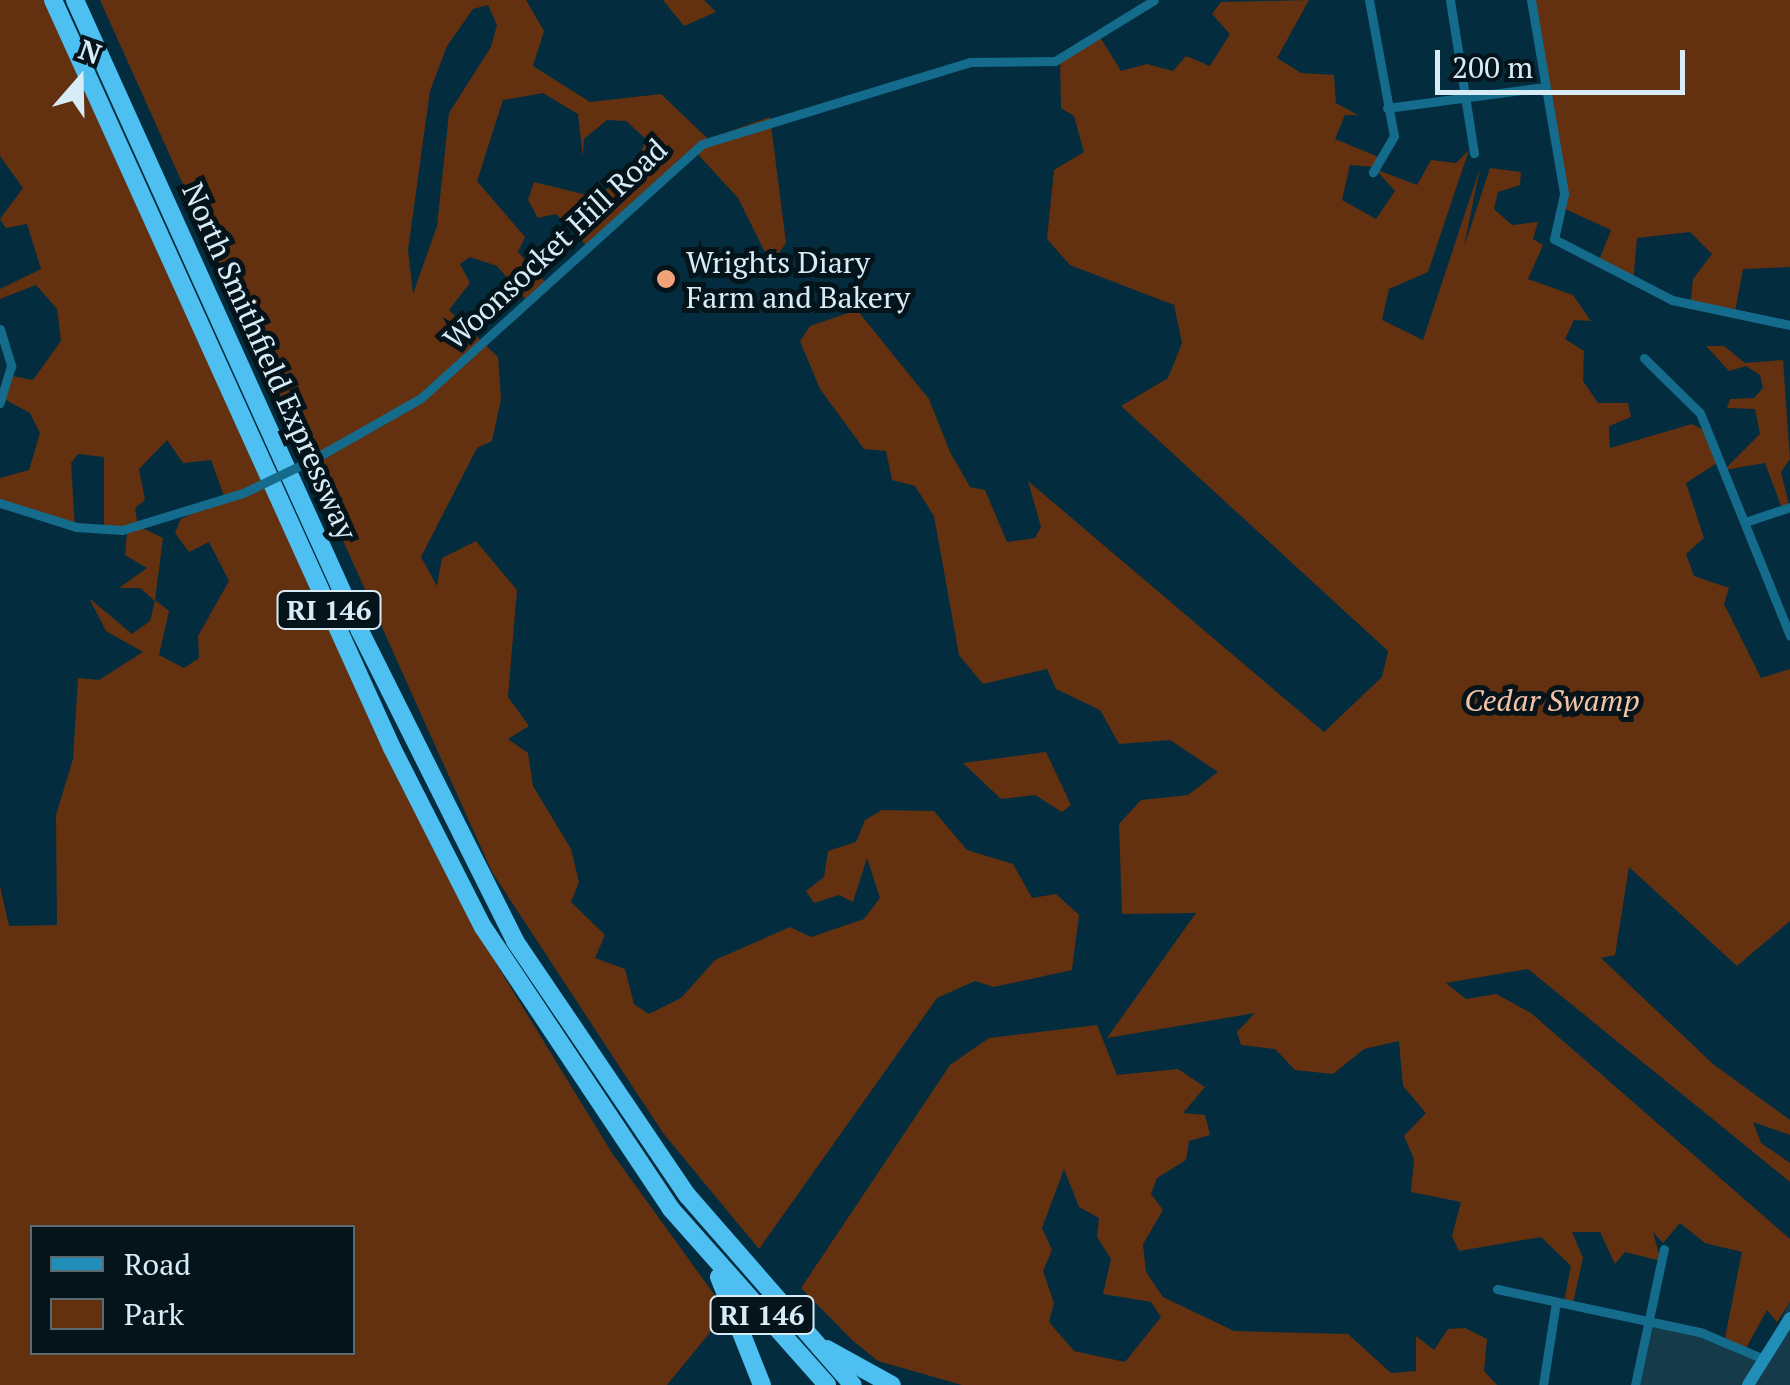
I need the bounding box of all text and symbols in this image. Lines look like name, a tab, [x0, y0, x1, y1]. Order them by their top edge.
north arrow	[30, 30, 130, 130]
text: N	[74, 30, 107, 72]
scale bar	[1440, 30, 1690, 92]
text: 200 m	[1452, 47, 1533, 87]
street label: Woonsocket Hill Road	[436, 131, 674, 357]
street label: North Smithfield Expressway	[175, 177, 365, 545]
place label: Wrights Diary Farm and Bakery	[686, 244, 910, 314]
marker: Wrights Diary Farm and Bakery	[655, 268, 677, 290]
road number: RI 146	[276, 587, 382, 633]
park label: Cedar Swamp	[1464, 682, 1640, 718]
legend	[30, 1225, 355, 1355]
text: Road	[124, 1244, 191, 1284]
road number: RI 146	[710, 1292, 814, 1338]
text: Park	[124, 1294, 184, 1334]

